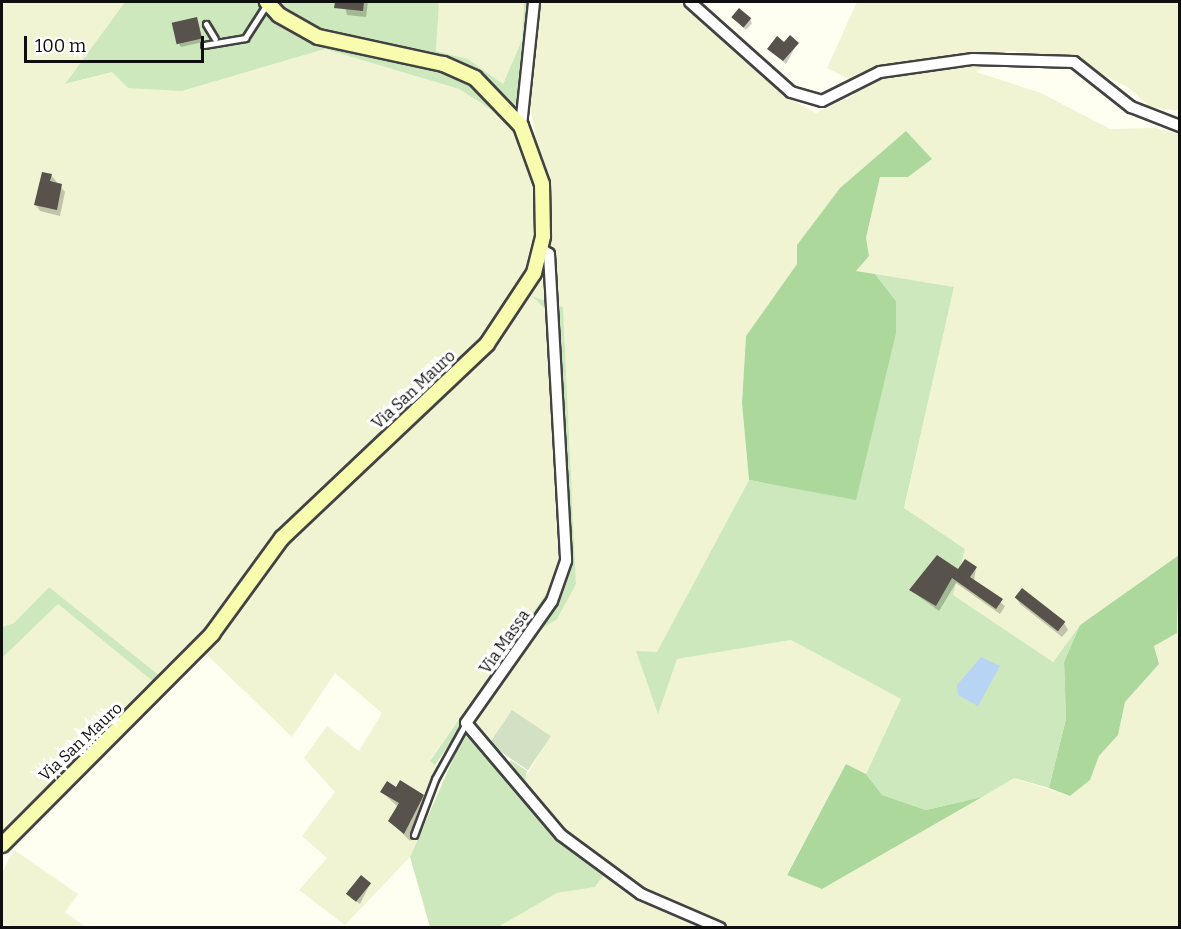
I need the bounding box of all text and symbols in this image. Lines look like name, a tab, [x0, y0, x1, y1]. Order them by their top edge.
scale bar	[27, 24, 207, 62]
text: 100 m	[35, 35, 86, 57]
street label: Via San Mauro	[368, 347, 460, 433]
street label: Via Massa	[476, 606, 534, 678]
street label: Via San Mauro	[35, 699, 127, 785]

